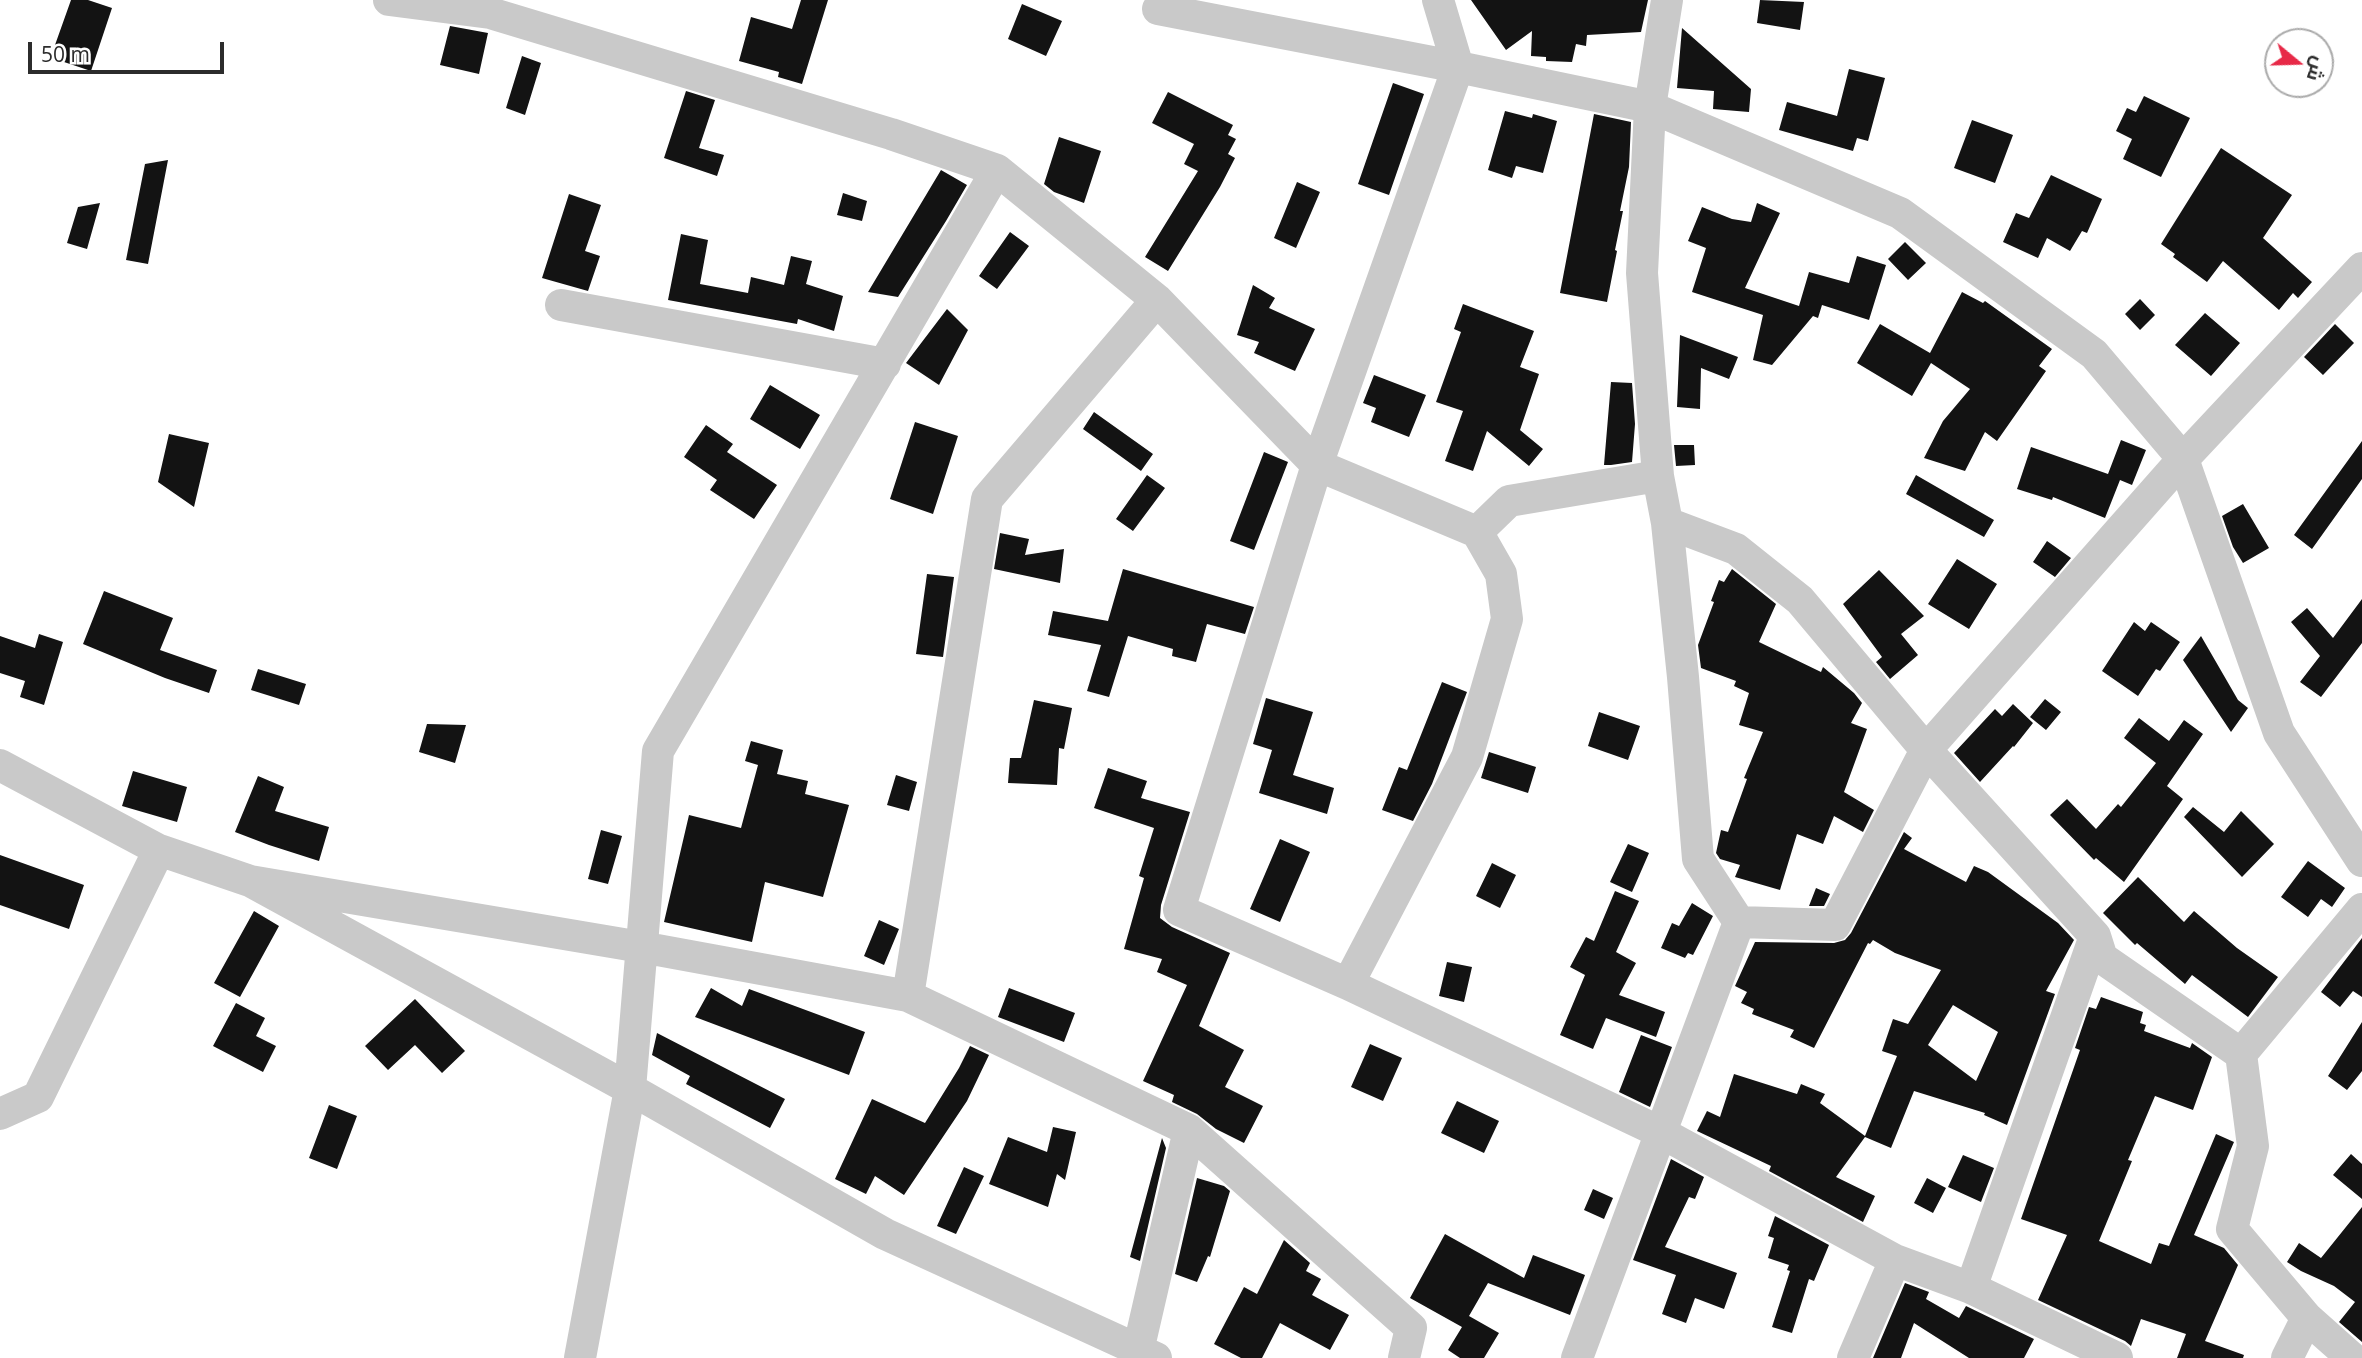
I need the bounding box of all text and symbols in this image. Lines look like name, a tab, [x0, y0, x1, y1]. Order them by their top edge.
scale bar	[32, 28, 228, 72]
north arrow	[2264, 28, 2334, 98]
text: 50 m	[41, 40, 90, 68]
text: ش	[2301, 53, 2333, 85]

